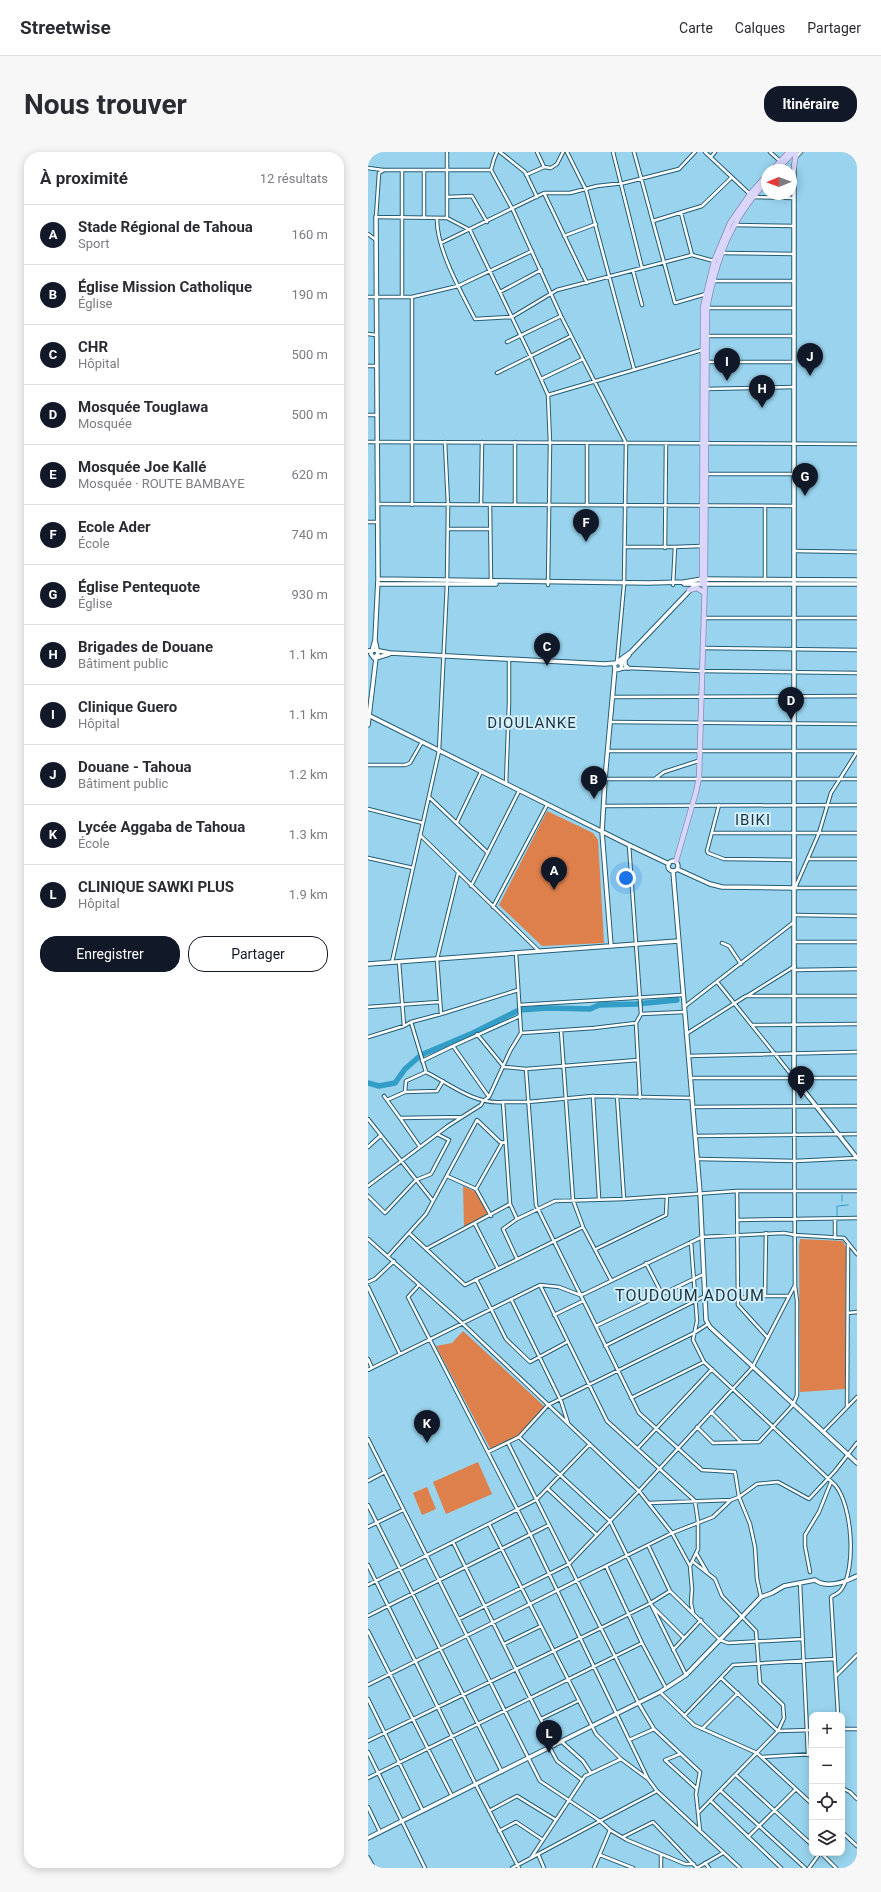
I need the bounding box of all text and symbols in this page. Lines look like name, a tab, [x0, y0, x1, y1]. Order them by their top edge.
text: Streetwise	[20, 16, 111, 39]
text: Carte	[679, 20, 713, 36]
text: Calques	[735, 20, 785, 36]
text: Partager	[807, 20, 861, 36]
button: Itinéraire	[764, 86, 857, 122]
text: Nous trouver	[24, 88, 187, 121]
north arrow	[761, 164, 797, 200]
text: À proximité	[40, 168, 128, 188]
text: 12 résultats	[260, 171, 328, 186]
text: Stade Régional de Tahoua	[78, 218, 253, 236]
text: A	[49, 227, 57, 242]
text: 160 m	[291, 227, 328, 242]
text: Sport	[78, 236, 109, 251]
text: Église Mission Catholique	[78, 278, 252, 296]
text: B	[49, 287, 57, 302]
text: 190 m	[291, 287, 328, 302]
text: Église	[78, 296, 113, 311]
text: CHR	[78, 338, 108, 356]
pin: J	[797, 343, 823, 376]
text: C	[49, 347, 57, 362]
text: 500 m	[291, 347, 328, 362]
pin: I	[714, 348, 740, 381]
text: Hôpital	[78, 356, 120, 371]
pin: H	[749, 375, 775, 408]
text: Mosquée Touglawa	[78, 398, 208, 416]
text: D	[49, 407, 57, 422]
text: 500 m	[291, 407, 328, 422]
text: Mosquée	[78, 416, 132, 431]
text: Mosquée Joe Kallé	[78, 458, 206, 476]
pin: G	[792, 463, 818, 496]
text: E	[49, 467, 57, 482]
text: 620 m	[291, 467, 328, 482]
text: Mosquée · ROUTE BAMBAYE	[78, 476, 245, 491]
pin: F	[573, 509, 599, 542]
text: Ecole Ader	[78, 518, 151, 536]
text: F	[49, 527, 57, 542]
text: 740 m	[291, 527, 328, 542]
text: École	[78, 536, 110, 551]
text: Église Pentequote	[78, 578, 200, 596]
text: G	[49, 587, 57, 602]
text: 930 m	[291, 587, 328, 602]
text: Église	[78, 596, 113, 611]
pin: C	[534, 633, 560, 666]
text: Brigades de Douane	[78, 638, 213, 656]
text: H	[48, 647, 58, 662]
text: 1.1 km	[289, 647, 328, 662]
text: Bâtiment public	[78, 656, 168, 671]
pin: D	[778, 687, 804, 720]
text: Clinique Guero	[78, 698, 177, 716]
text: I	[51, 707, 55, 722]
text: 1.1 km	[289, 707, 328, 722]
district label: DIOULANKE	[487, 714, 577, 732]
text: Hôpital	[78, 716, 120, 731]
text: Douane - Tahoua	[78, 758, 192, 776]
pin: B	[581, 766, 607, 799]
text: J	[49, 767, 57, 782]
text: 1.2 km	[289, 767, 328, 782]
text: Bâtiment public	[78, 776, 168, 791]
district label: IBIKI	[735, 811, 771, 829]
text: Lycée Aggaba de Tahoua	[78, 818, 245, 836]
text: K	[49, 827, 57, 842]
text: 1.3 km	[289, 827, 328, 842]
text: École	[78, 836, 110, 851]
pin: A	[541, 857, 567, 890]
your location	[616, 868, 636, 888]
text: CLINIQUE SAWKI PLUS	[78, 878, 234, 896]
text: L	[49, 887, 57, 902]
text: 1.9 km	[289, 887, 328, 902]
text: Hôpital	[78, 896, 120, 911]
button: Enregistrer	[40, 936, 180, 972]
button: Partager	[188, 936, 328, 972]
pin: E	[788, 1066, 814, 1099]
district label: TOUDOUM ADOUM	[615, 1286, 765, 1305]
pin: K	[414, 1410, 440, 1443]
map controls	[809, 1712, 845, 1856]
button: +	[809, 1712, 845, 1748]
pin: L	[536, 1720, 562, 1753]
button: −	[809, 1748, 845, 1784]
button: locate	[809, 1784, 845, 1820]
button: layers	[809, 1820, 845, 1856]

